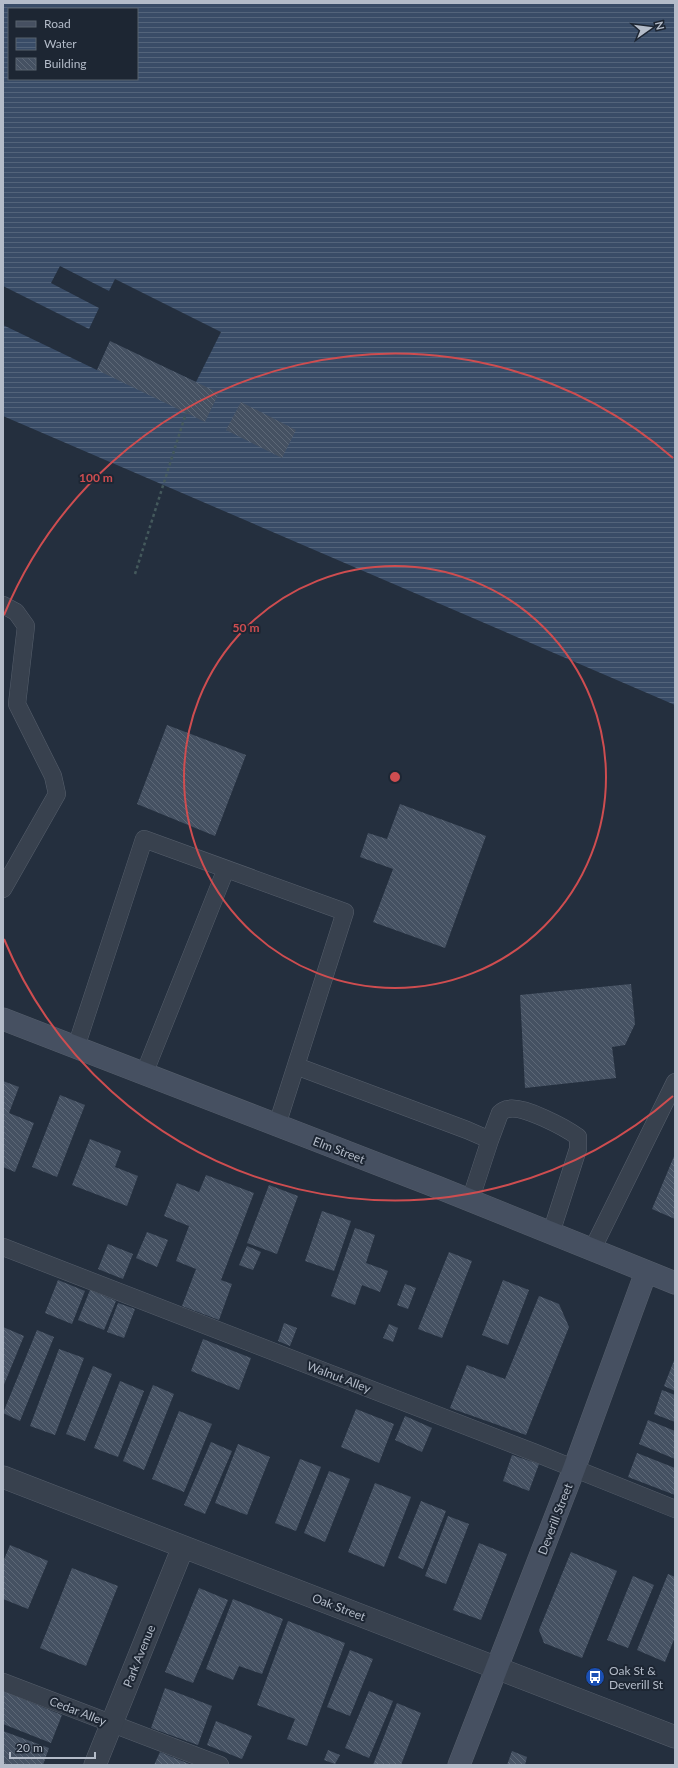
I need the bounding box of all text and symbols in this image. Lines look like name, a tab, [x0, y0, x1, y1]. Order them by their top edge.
legend	[8, 8, 138, 80]
north arrow	[630, 8, 670, 48]
text: Road	[44, 16, 71, 31]
text: N	[653, 20, 668, 31]
text: Water	[44, 36, 77, 51]
text: Building	[44, 56, 87, 71]
text: 100 m	[79, 470, 113, 485]
text: 50 m	[233, 620, 259, 635]
centre of rings	[388, 770, 402, 784]
street label: Elm Street	[311, 1133, 368, 1167]
street label: Walnut Alley	[305, 1358, 374, 1396]
street label: Deverill Street	[535, 1481, 576, 1557]
street label: Oak Street	[310, 1590, 369, 1624]
street label: Park Avenue	[120, 1623, 158, 1689]
place label: Oak St & Deverill St	[609, 1663, 664, 1692]
bus stop icon: Oak St & Deverill St	[584, 1666, 606, 1688]
street label: Cedar Alley	[47, 1693, 109, 1729]
scale bar	[10, 1734, 95, 1760]
text: 20 m	[16, 1740, 43, 1755]

